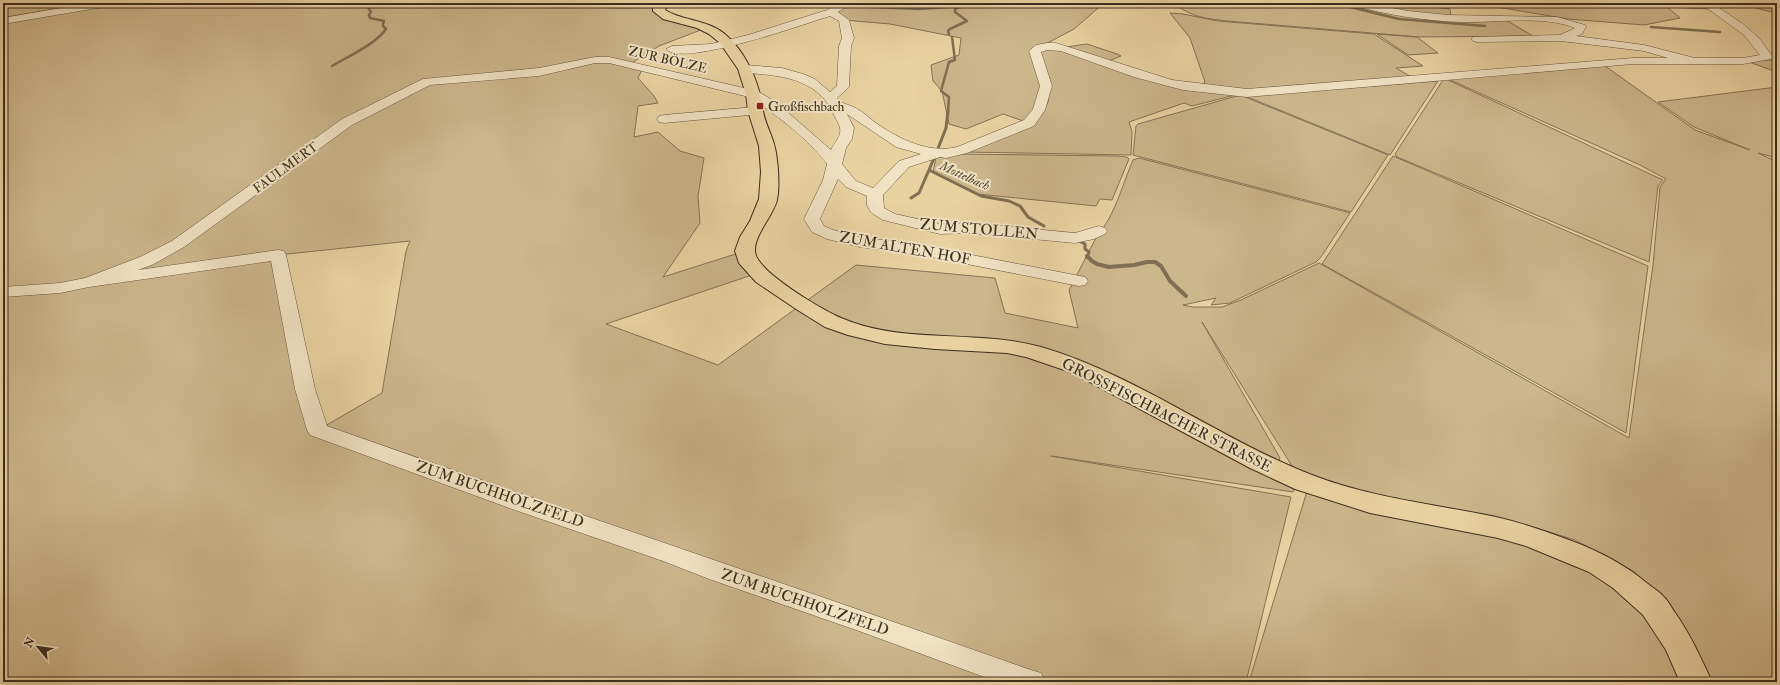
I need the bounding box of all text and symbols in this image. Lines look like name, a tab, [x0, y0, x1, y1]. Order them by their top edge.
street label: ZUR BÖLZE	[627, 43, 709, 77]
place label: Großfischbach	[768, 99, 845, 115]
marker: Großfischbach	[755, 101, 765, 111]
street label: FAULMERT	[250, 139, 322, 197]
water label: Mottelbach	[936, 157, 992, 194]
street label: ZUM STOLLEN	[919, 215, 1040, 244]
street label: ZUM ALTEN HOF	[838, 228, 973, 270]
street label: GROSSFISCHBACHER STRASSE	[1058, 354, 1275, 477]
street label: ZUM BUCHHOLZFELD	[413, 457, 586, 532]
street label: ZUM BUCHHOLZFELD	[718, 565, 891, 640]
north arrow	[18, 627, 58, 667]
text: N	[21, 634, 38, 651]

